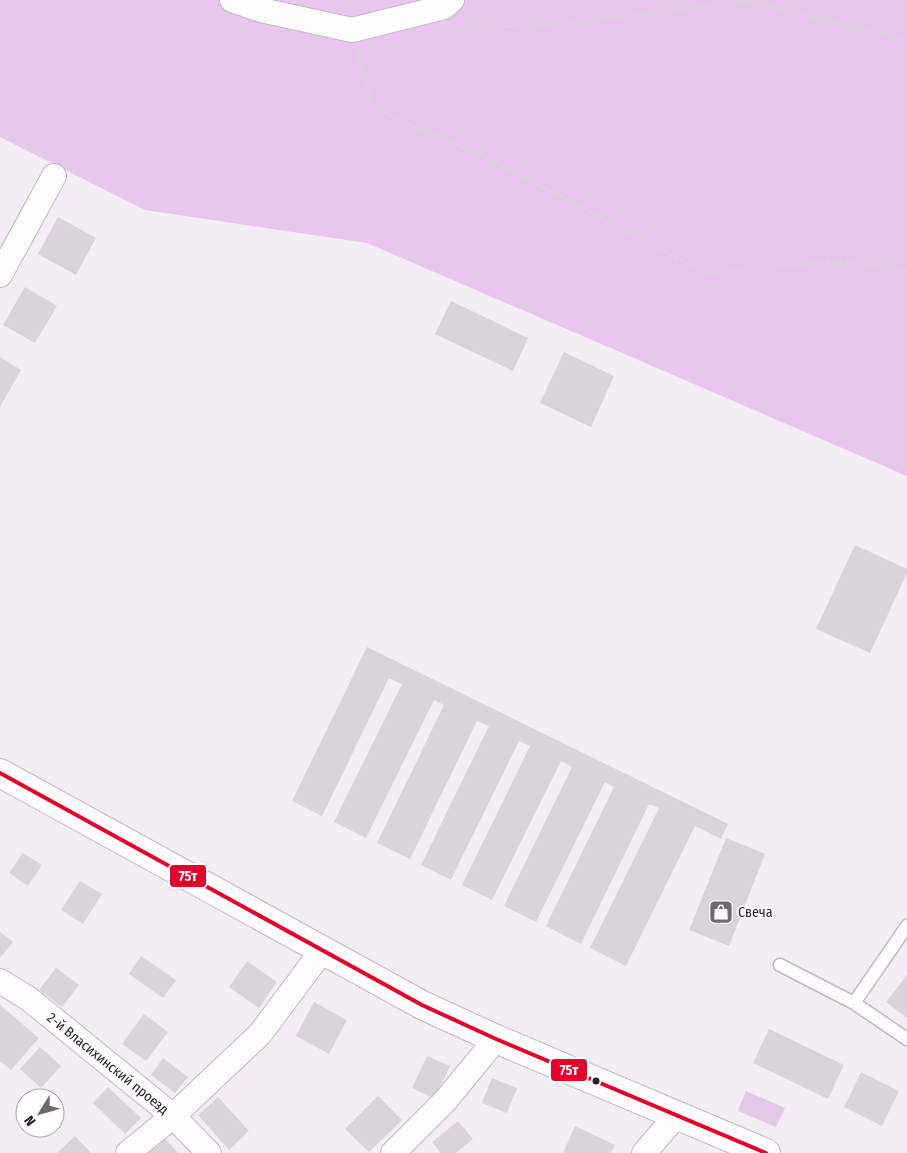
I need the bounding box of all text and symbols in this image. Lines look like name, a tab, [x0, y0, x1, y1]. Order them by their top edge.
line badge: 75т	[169, 864, 207, 888]
text: 75т	[179, 868, 198, 885]
shop icon: Свеча	[708, 899, 734, 925]
place label: Свеча	[738, 904, 773, 921]
street label: 2-й Власихинский проезд	[44, 1009, 172, 1118]
line badge: 75т	[550, 1058, 588, 1082]
text: 75т	[560, 1062, 579, 1079]
unlabelled marker	[591, 1076, 601, 1086]
north arrow	[15, 1088, 65, 1138]
text: N	[21, 1112, 39, 1129]

